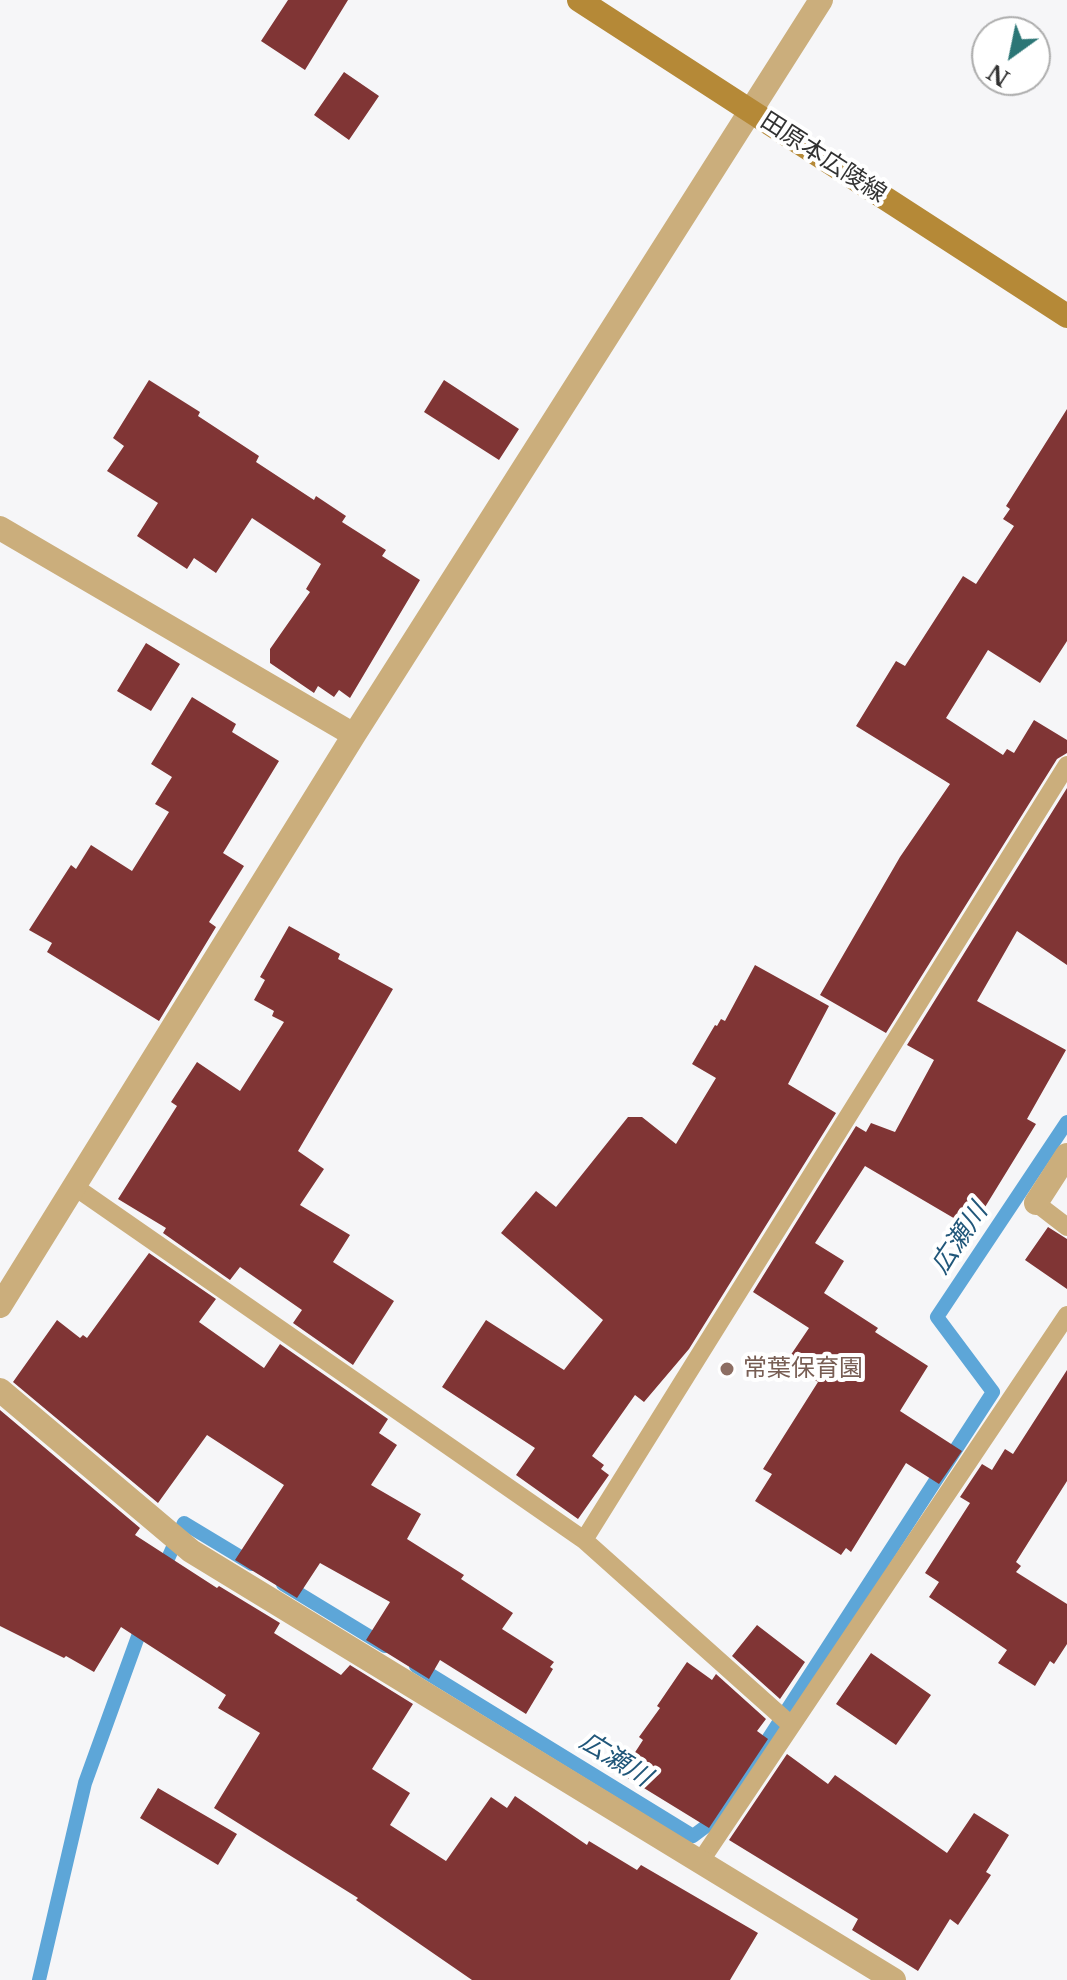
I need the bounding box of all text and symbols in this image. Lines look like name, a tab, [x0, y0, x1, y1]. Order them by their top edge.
north arrow	[971, 16, 1051, 96]
text: N	[983, 58, 1015, 92]
street label: 田原本広陵線	[755, 107, 891, 209]
water label: 広瀬川	[925, 1198, 995, 1280]
place label: 常葉保育園	[743, 1355, 863, 1383]
marker: 常葉保育園	[718, 1360, 736, 1378]
water label: 広瀬川	[574, 1726, 656, 1794]

